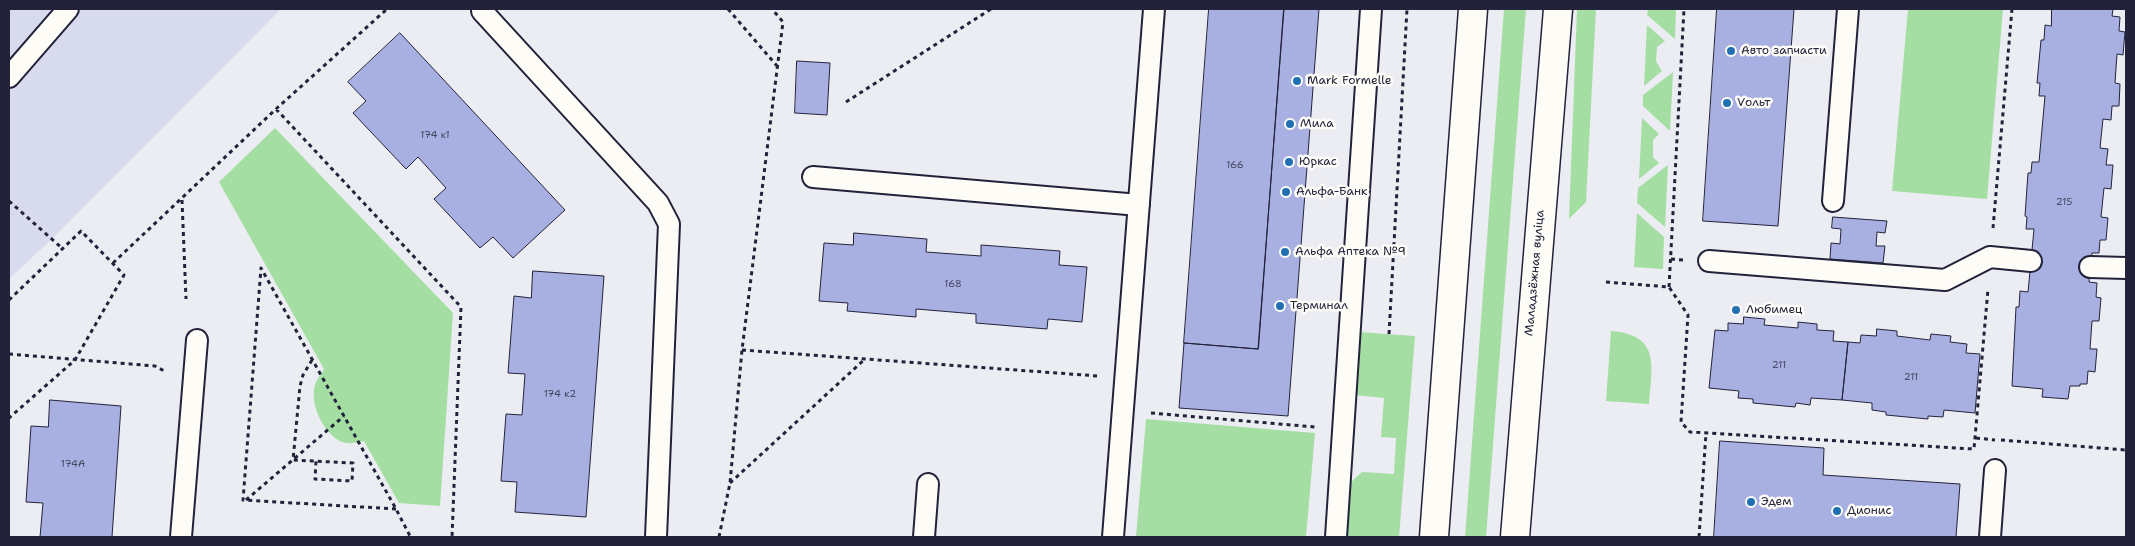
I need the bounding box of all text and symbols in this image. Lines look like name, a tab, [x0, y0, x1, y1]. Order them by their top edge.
place label: Авто запчасти	[1741, 44, 1827, 58]
marker: Авто запчасти	[1725, 45, 1737, 57]
place label: Mark Formelle	[1307, 74, 1392, 88]
marker: Mark Formelle	[1291, 75, 1303, 87]
place label: Vольт	[1737, 96, 1770, 110]
marker: Vольт	[1721, 97, 1733, 109]
place label: Мила	[1300, 117, 1334, 131]
marker: Мила	[1284, 118, 1296, 130]
house number: 174 к1	[420, 129, 450, 141]
place label: Юркас	[1299, 155, 1337, 169]
marker: Юркас	[1283, 156, 1295, 168]
house number: 166	[1226, 159, 1244, 171]
place label: Альфа-Банк	[1296, 185, 1367, 199]
marker: Альфа-Банк	[1280, 186, 1292, 198]
house number: 215	[2056, 196, 2072, 208]
street label: Маладзёжная вуліца	[1522, 209, 1548, 337]
place label: Альфа Аптека №9	[1295, 245, 1406, 259]
marker: Альфа Аптека №9	[1279, 246, 1291, 258]
house number: 168	[944, 278, 962, 290]
place label: Терминал	[1290, 299, 1348, 313]
marker: Терминал	[1274, 300, 1286, 312]
place label: Любимец	[1746, 303, 1803, 317]
marker: Любимец	[1730, 304, 1742, 316]
house number: 211	[1772, 359, 1786, 371]
house number: 211	[1904, 371, 1918, 383]
house number: 174 к2	[544, 388, 576, 400]
house number: 174А	[61, 458, 85, 470]
place label: Эдем	[1761, 495, 1792, 509]
marker: Эдем	[1745, 496, 1757, 508]
place label: Дионис	[1847, 504, 1892, 518]
marker: Дионис	[1831, 505, 1843, 517]

